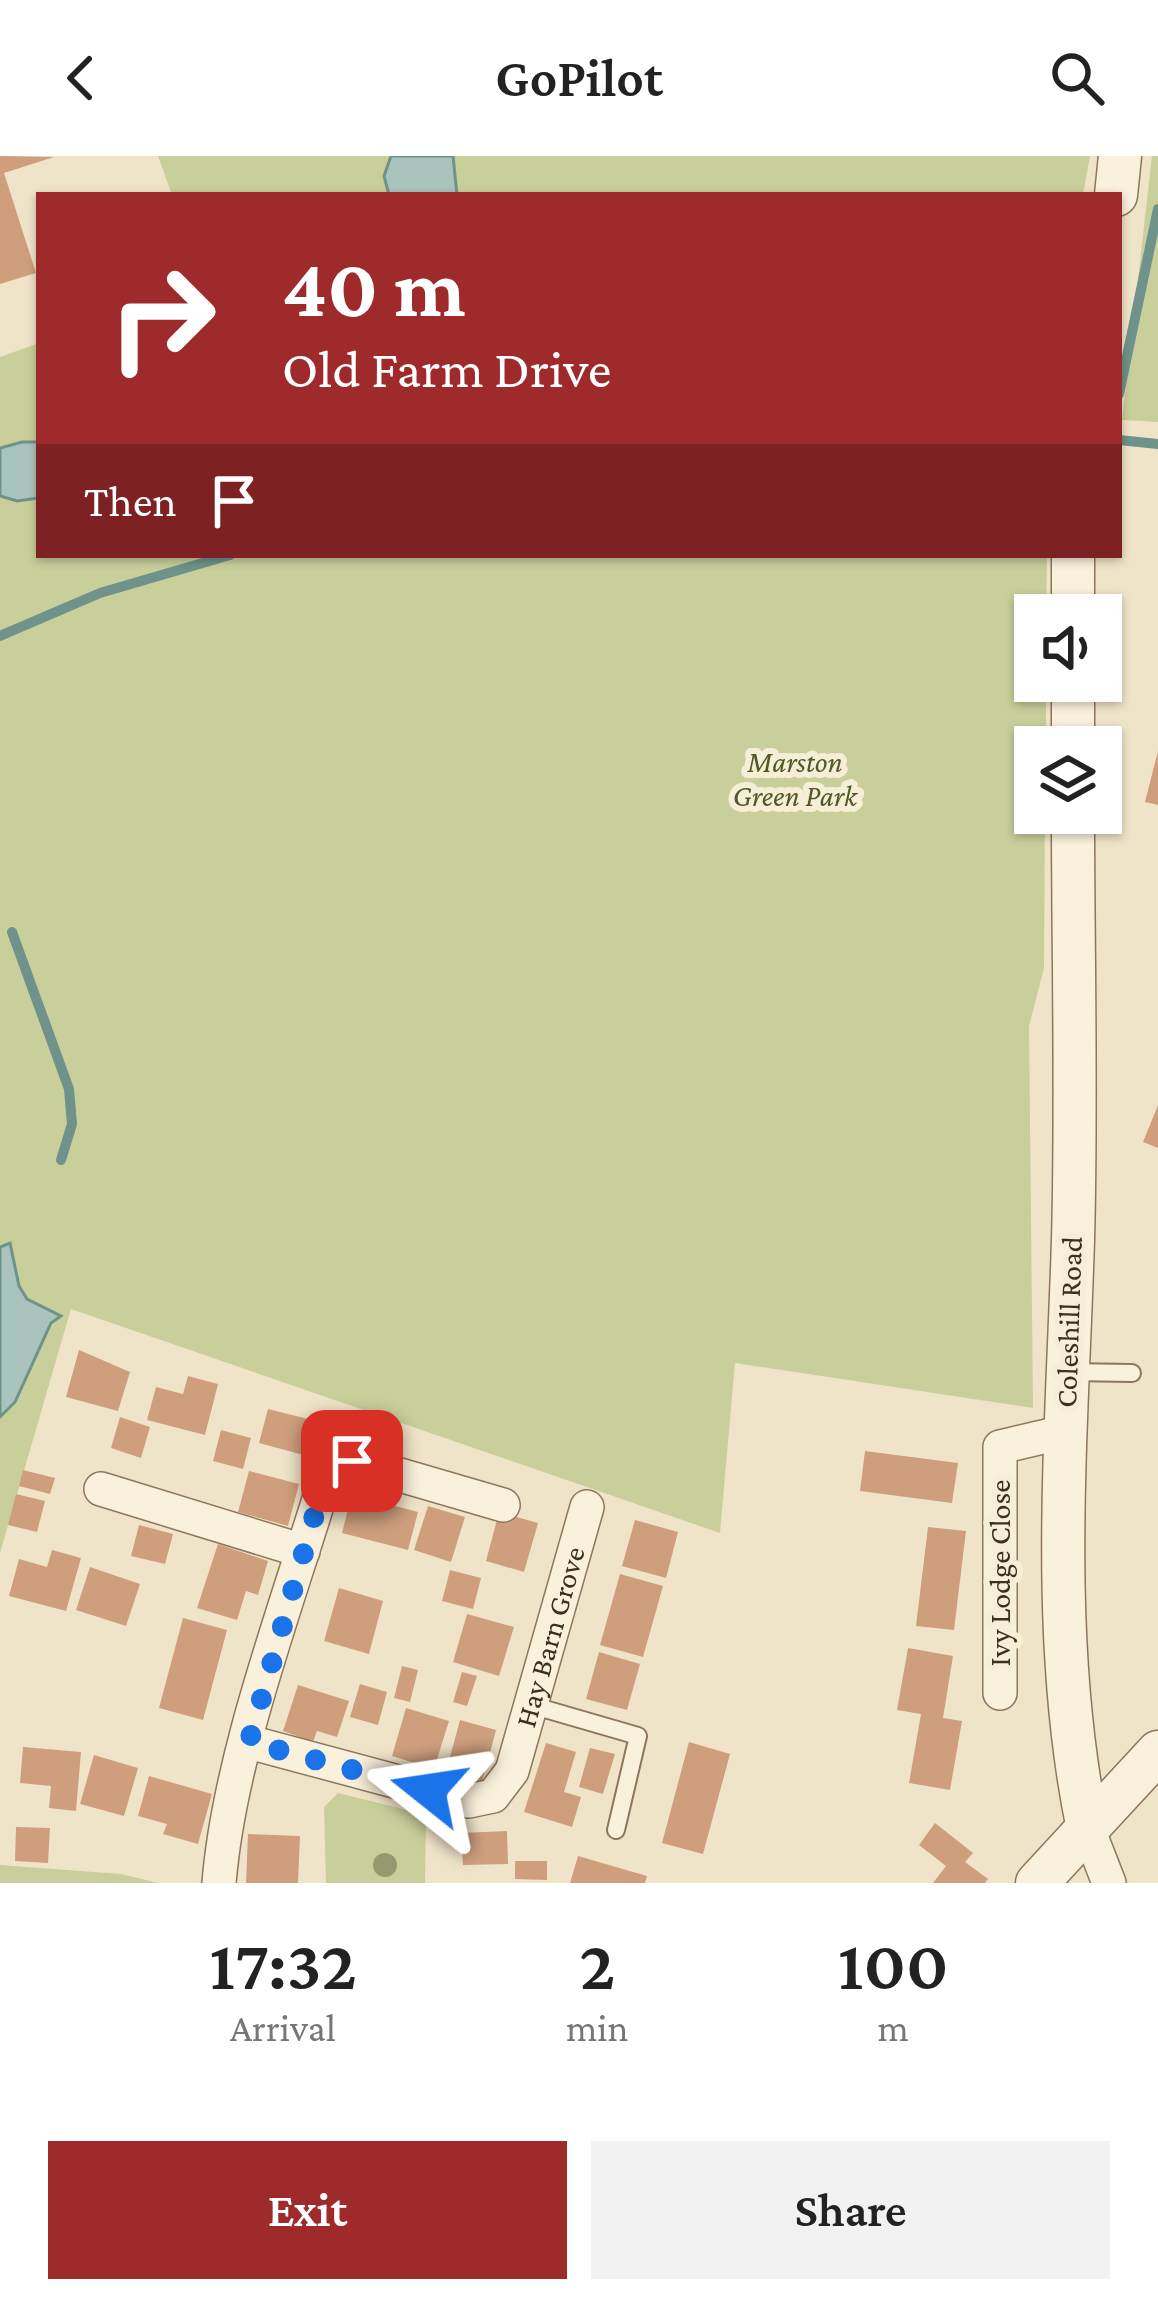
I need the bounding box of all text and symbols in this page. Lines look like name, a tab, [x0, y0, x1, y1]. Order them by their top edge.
icon: back	[48, 45, 114, 111]
icon: search	[1044, 45, 1110, 111]
text: GoPilot	[495, 48, 663, 108]
icon: right	[84, 240, 240, 396]
text: 40 m	[282, 241, 466, 334]
text: Old Farm Drive	[282, 339, 611, 399]
icon: arrive	[201, 468, 267, 534]
text: Then	[84, 476, 177, 526]
map controls	[1014, 594, 1122, 834]
button: sound	[1014, 594, 1122, 702]
button: layers	[1014, 726, 1122, 834]
park label: Marston Green Park	[733, 745, 859, 812]
street label: Coleshill Road	[1049, 1236, 1088, 1408]
pin	[301, 1410, 403, 1512]
icon: arrive	[319, 1428, 385, 1494]
street label: Ivy Lodge Close	[983, 1480, 1017, 1666]
street label: Hay Barn Grove	[508, 1543, 591, 1731]
position arrow	[365, 1727, 491, 1853]
text: 17:32	[209, 1924, 357, 2004]
text: 2	[579, 1924, 615, 2004]
text: 100	[838, 1924, 949, 2004]
text: Arrival	[230, 2006, 336, 2049]
text: min	[566, 2006, 629, 2049]
text: m	[878, 2006, 909, 2049]
button: Exit	[48, 2141, 567, 2279]
button: Share	[591, 2141, 1110, 2279]

